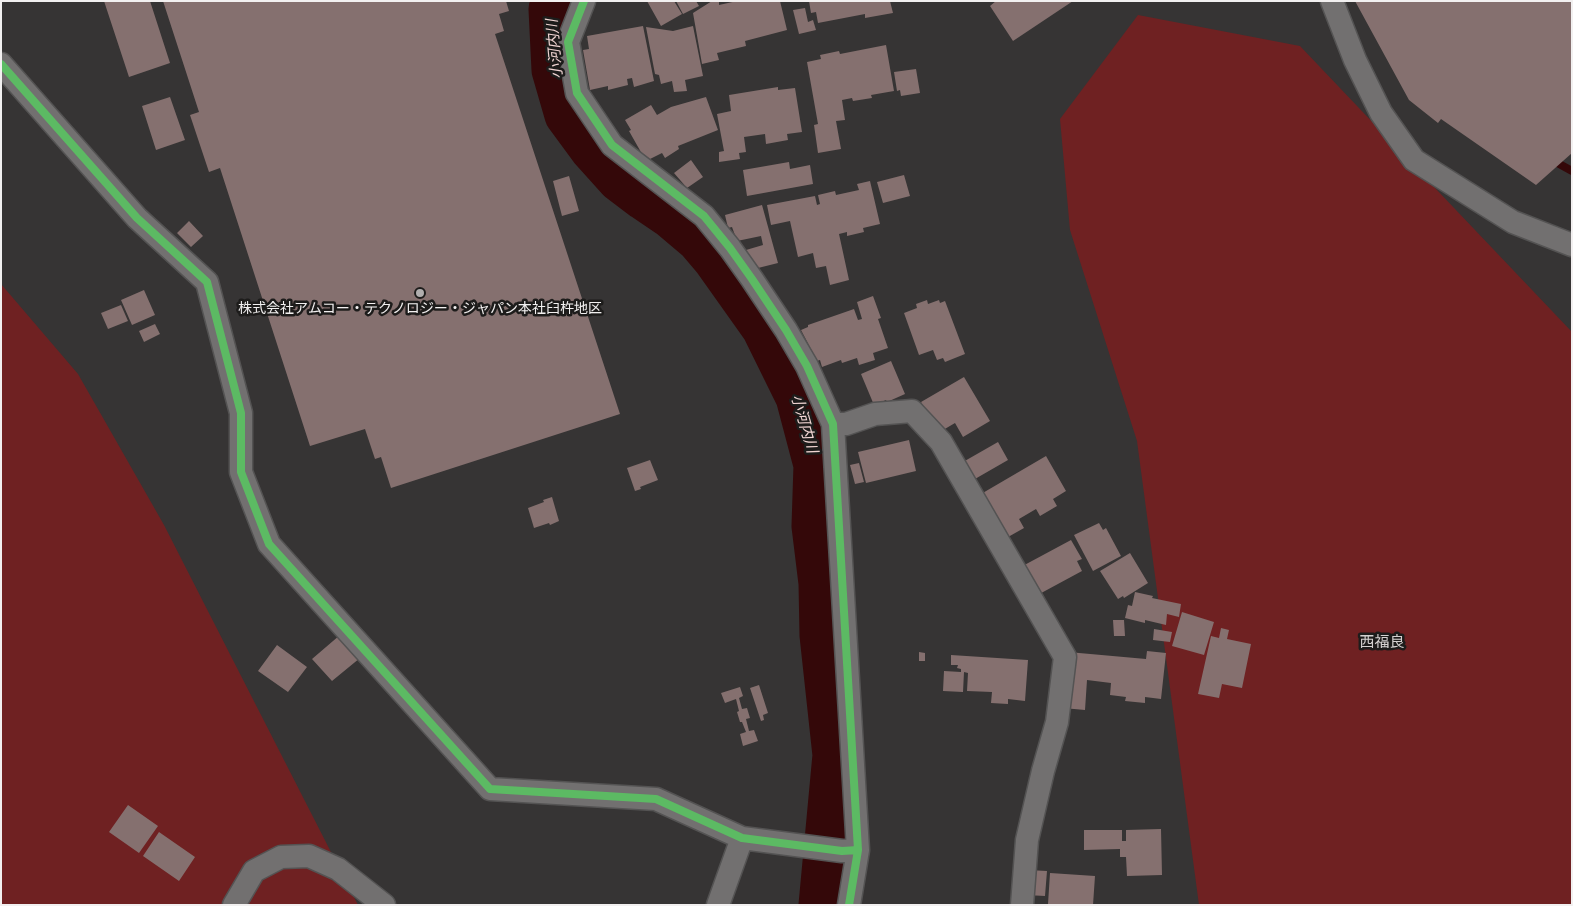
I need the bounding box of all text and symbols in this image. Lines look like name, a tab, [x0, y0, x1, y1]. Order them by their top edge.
water label: 小河内川	[543, 18, 567, 80]
marker: 株式会社アムコー・テクノロジー・ジャパン本社臼杵地区	[414, 287, 426, 299]
place label: 株式会社アムコー・テクノロジー・ジャパン本社臼杵地区	[238, 301, 602, 317]
water label: 小河内川	[787, 393, 821, 455]
district label: 西福良	[1360, 634, 1404, 652]

